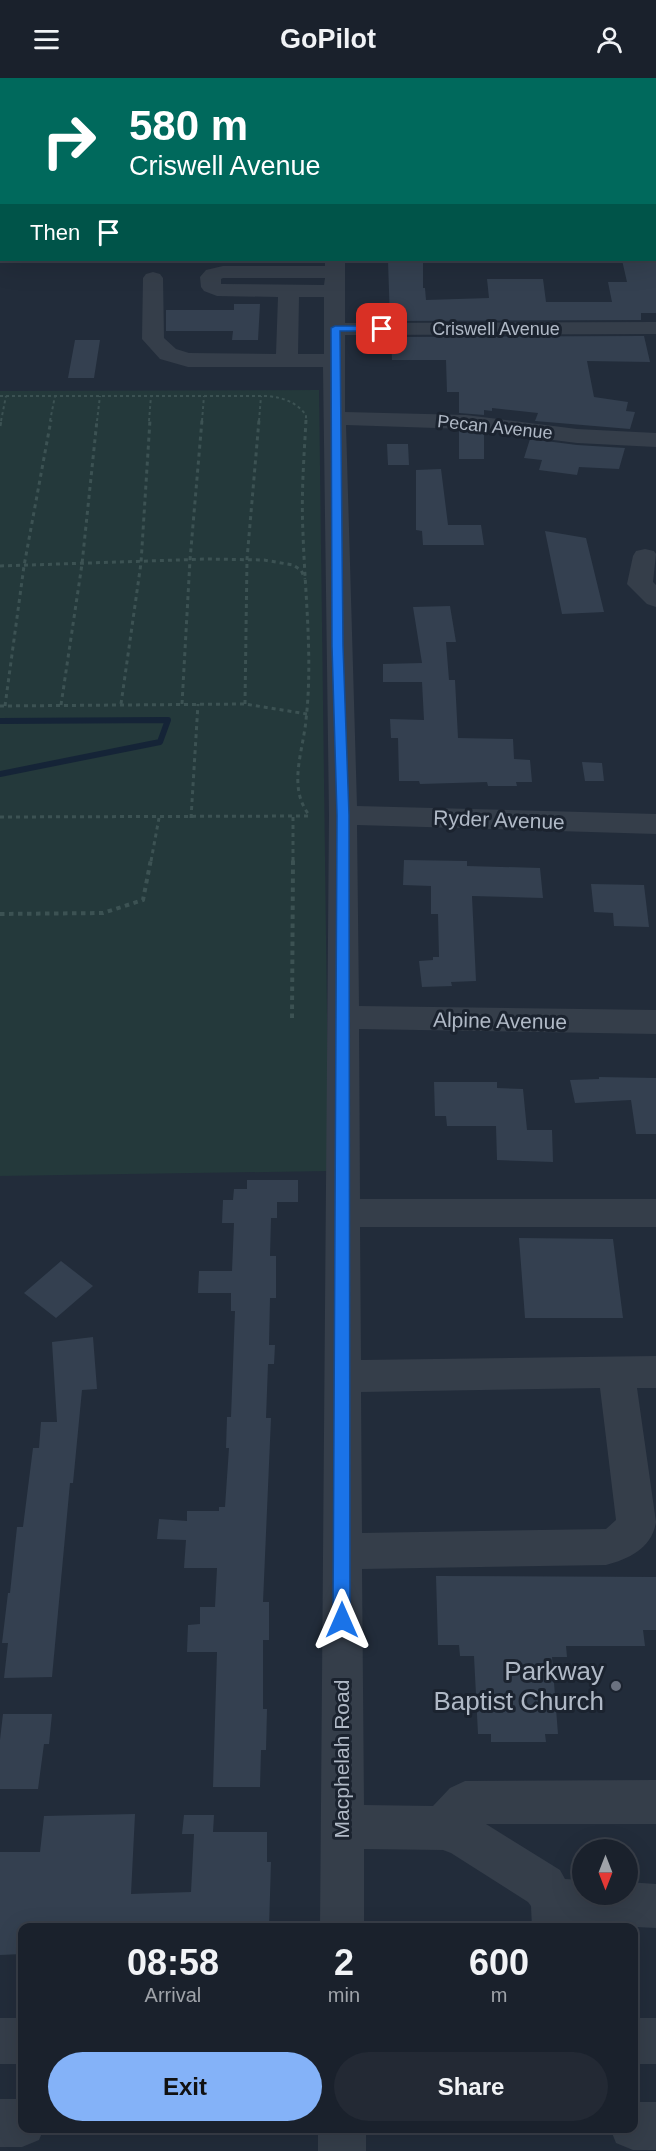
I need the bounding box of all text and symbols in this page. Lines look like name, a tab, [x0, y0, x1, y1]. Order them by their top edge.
icon: menu	[30, 23, 63, 56]
icon: person	[593, 23, 626, 56]
text: GoPilot	[280, 24, 376, 54]
icon: right	[30, 102, 108, 180]
text: 580 m	[129, 102, 248, 149]
text: Criswell Avenue	[129, 151, 321, 181]
icon: arrive	[92, 216, 125, 249]
text: Then	[30, 220, 80, 245]
pin	[356, 303, 407, 354]
icon: arrive	[365, 312, 398, 345]
street label: Criswell Avenue	[432, 319, 560, 339]
street label: Pecan Avenue	[436, 411, 554, 443]
street label: Ryder Avenue	[433, 806, 565, 833]
street label: Alpine Avenue	[433, 1008, 567, 1033]
position arrow	[310, 1588, 374, 1652]
place label: Parkway Baptist Church	[433, 1656, 604, 1716]
marker: Parkway Baptist Church	[609, 1679, 623, 1693]
street label: Macphelah Road	[330, 1680, 353, 1838]
north arrow	[572, 1839, 638, 1905]
map controls	[572, 1839, 638, 1905]
text: 08:58	[127, 1942, 219, 1983]
text: 2	[334, 1942, 354, 1983]
text: 600	[469, 1942, 529, 1983]
text: Arrival	[145, 1984, 201, 2006]
text: min	[328, 1984, 360, 2006]
text: m	[491, 1984, 507, 2006]
button: Exit	[48, 2052, 322, 2121]
button: Share	[334, 2052, 608, 2121]

